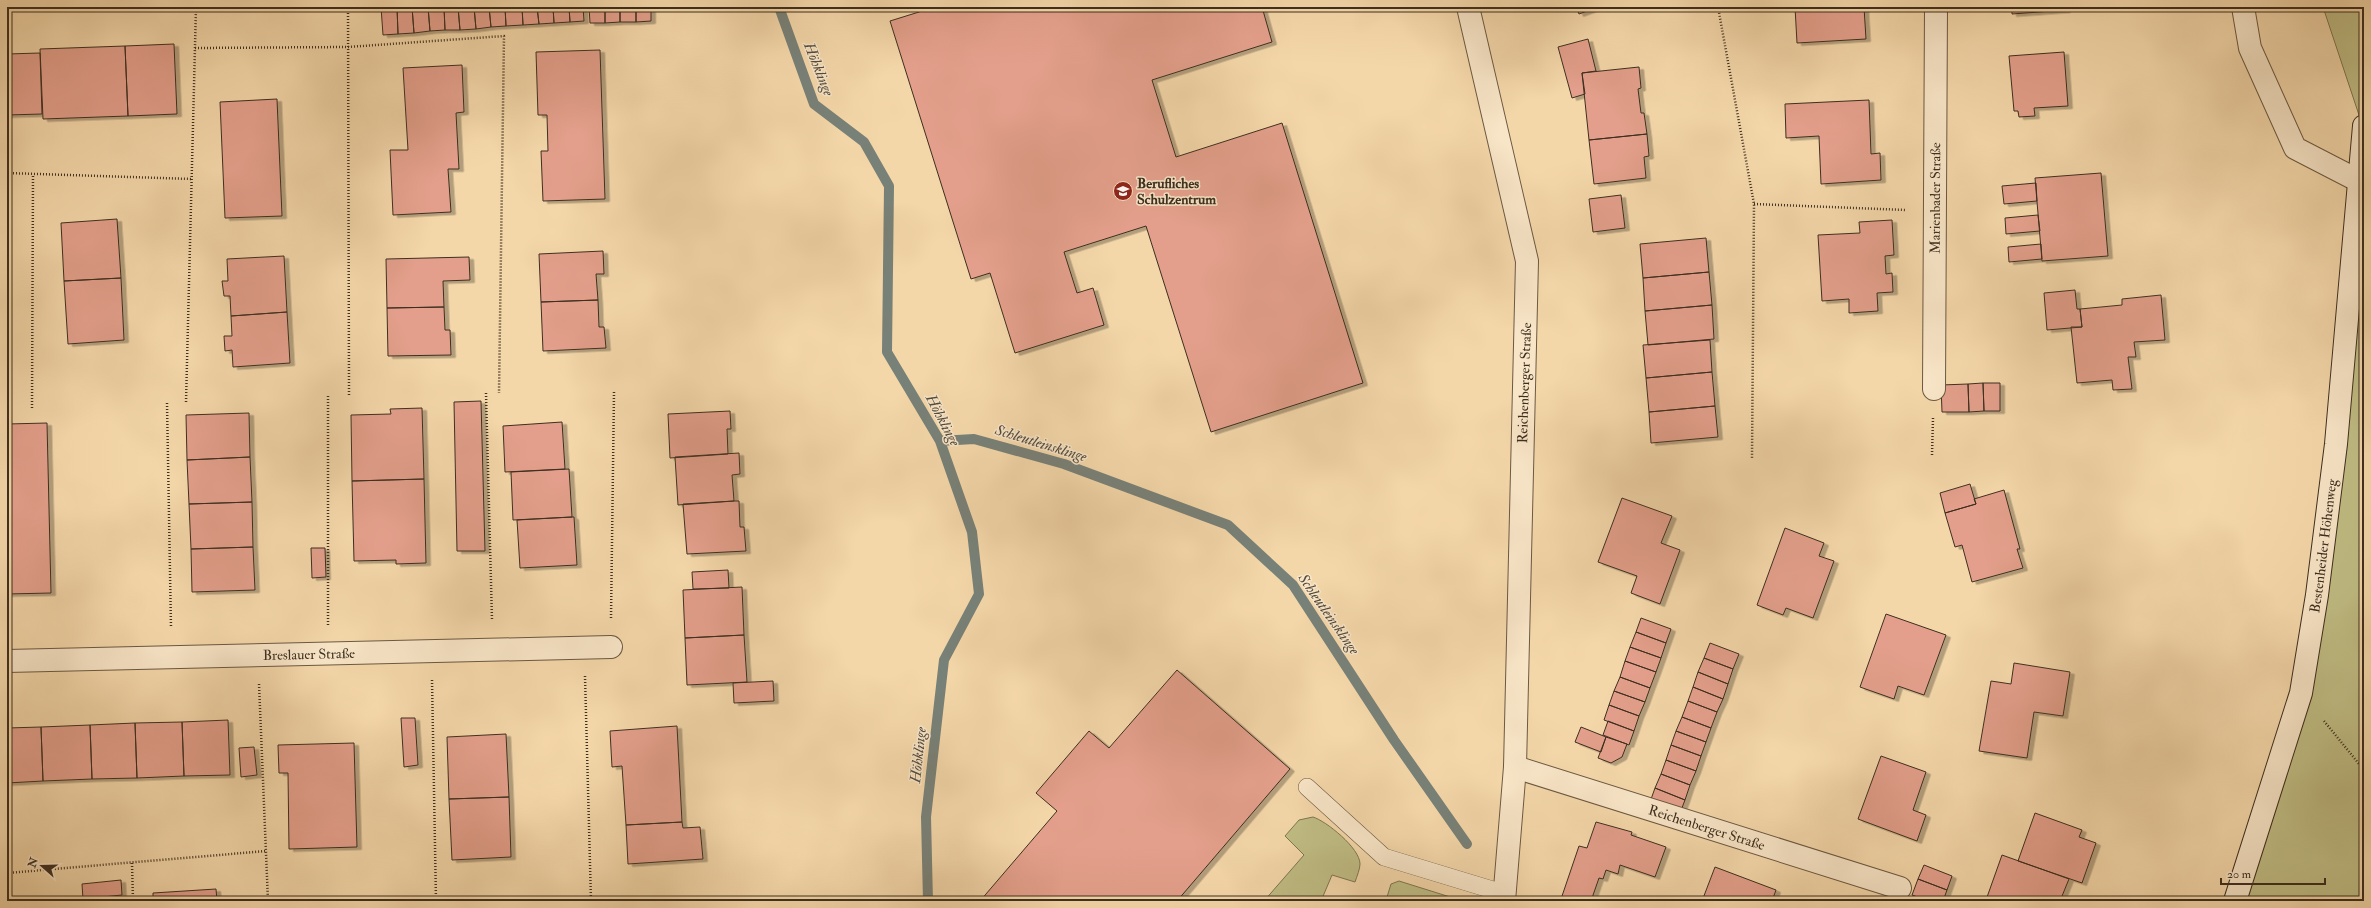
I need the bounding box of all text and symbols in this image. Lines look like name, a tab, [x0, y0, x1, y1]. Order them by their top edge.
water label: Höhklinge	[799, 39, 838, 100]
street label: Marienbader Straße	[1927, 142, 1944, 254]
place label: Berufliches Schulzentrum	[1137, 175, 1216, 208]
school or university icon: Berufliches Schulzentrum	[1112, 180, 1134, 202]
street label: Reichenberger Straße	[1514, 322, 1535, 444]
water label: Höhklinge	[920, 390, 965, 450]
water label: Schleutleinsklinge	[992, 420, 1090, 467]
street label: Bestenheider Höhenweg	[2306, 477, 2341, 614]
water label: Schleutleinsklinge	[1293, 569, 1364, 659]
street label: Breslauer Straße	[263, 645, 355, 664]
water label: Höhklinge	[906, 725, 931, 785]
street label: Reichenberger Straße	[1646, 801, 1767, 854]
north arrow	[22, 846, 62, 886]
text: N	[25, 855, 41, 871]
scale bar	[2221, 860, 2325, 886]
text: 20 m	[2227, 867, 2252, 882]

